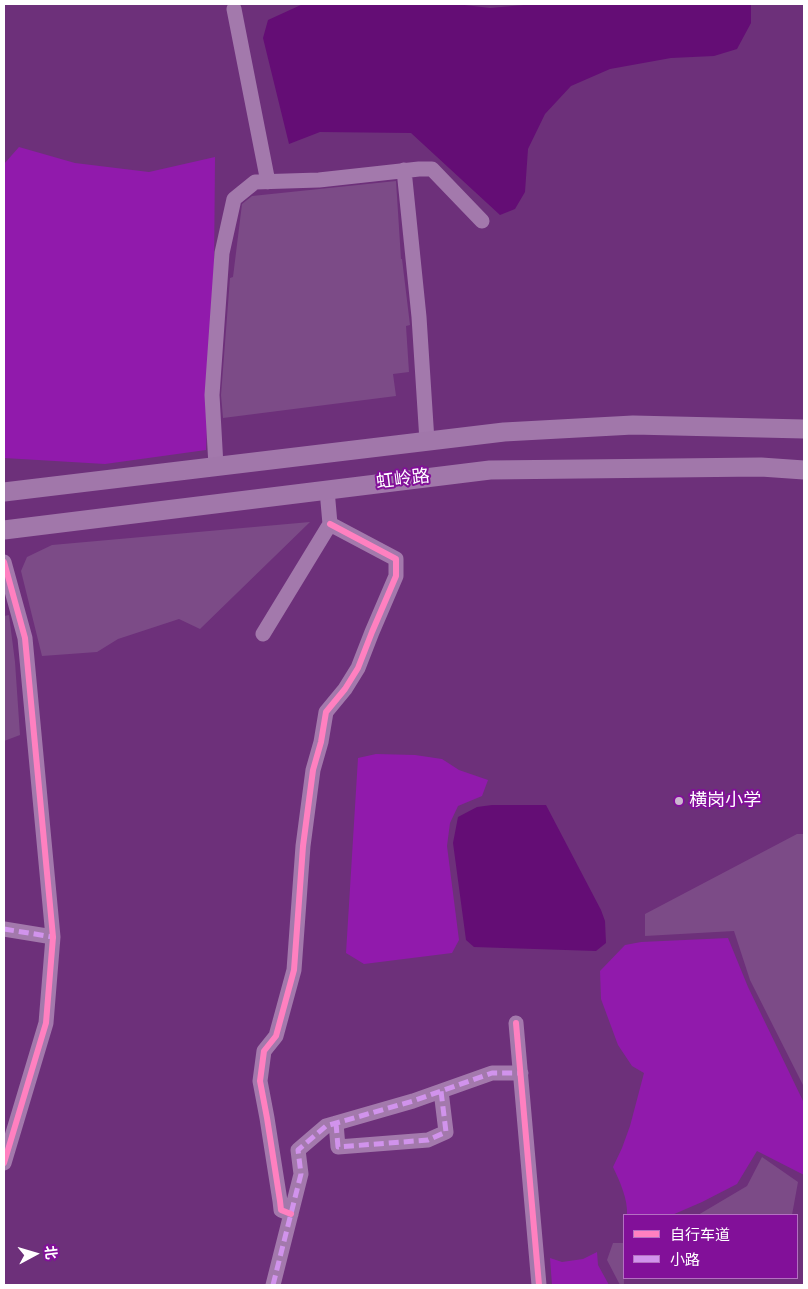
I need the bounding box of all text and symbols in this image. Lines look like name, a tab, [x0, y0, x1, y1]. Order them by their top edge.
street label: 虹岭路	[375, 466, 431, 494]
place label: 横岗小学	[689, 790, 761, 812]
marker: 横岗小学	[673, 795, 685, 807]
legend	[623, 1214, 798, 1279]
text: 自行车道	[670, 1226, 730, 1244]
north arrow	[10, 1229, 60, 1279]
text: 北	[41, 1245, 60, 1260]
text: 小路	[670, 1251, 700, 1269]

